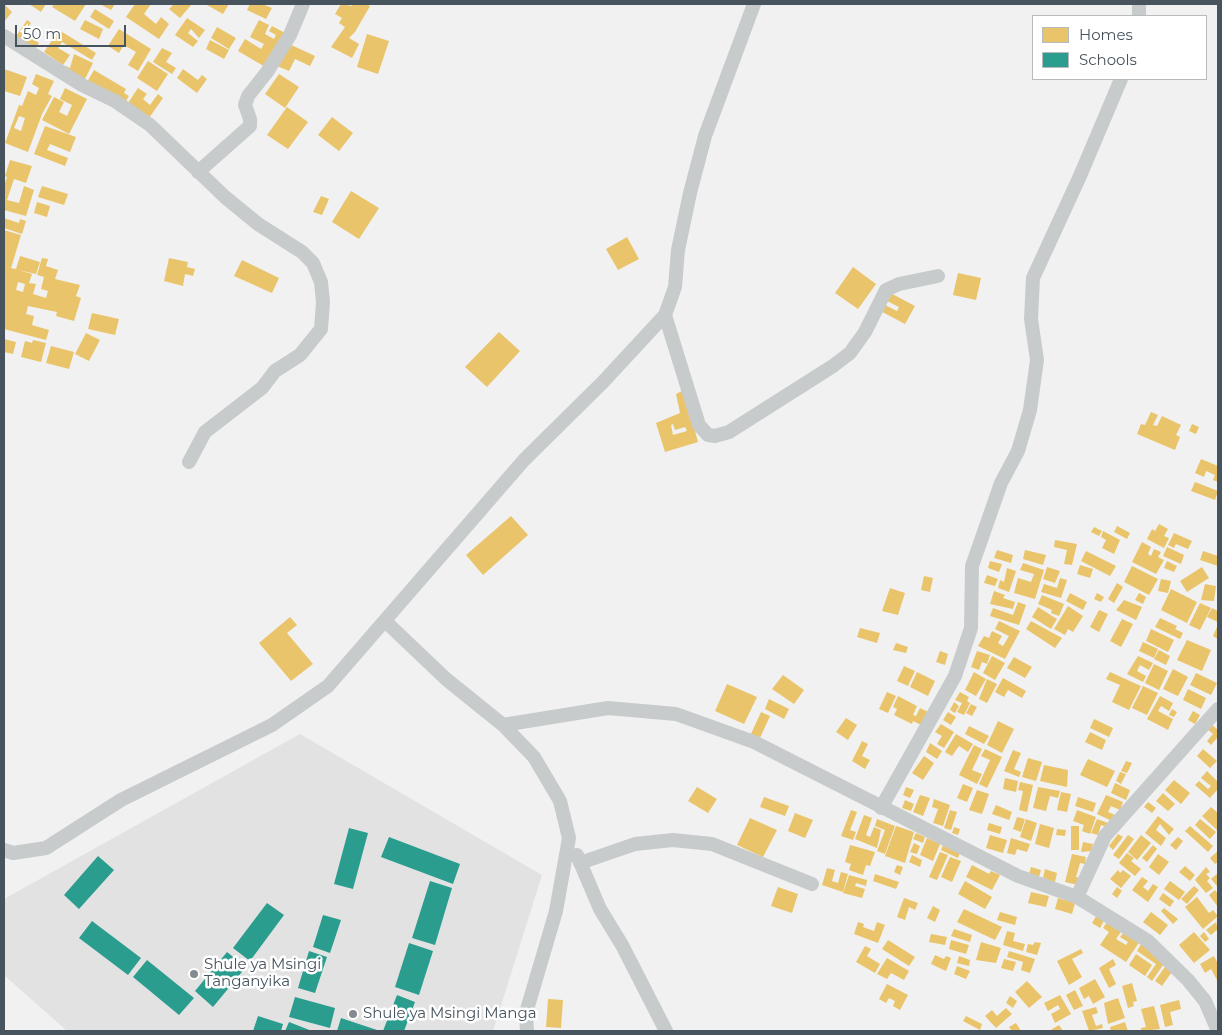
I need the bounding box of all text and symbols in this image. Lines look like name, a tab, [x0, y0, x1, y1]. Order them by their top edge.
scale bar	[18, 15, 129, 47]
legend	[1032, 15, 1207, 80]
text: 50 m	[23, 24, 61, 43]
text: Homes	[1079, 25, 1133, 44]
text: Schools	[1079, 50, 1137, 69]
place label: Shule ya Msingi Tanganyika	[204, 956, 321, 991]
marker: Shule ya Msingi Tanganyika	[188, 968, 200, 980]
place label: Shule ya Msingi Manga	[363, 1005, 537, 1023]
marker: Shule ya Msingi Manga	[347, 1008, 359, 1020]

